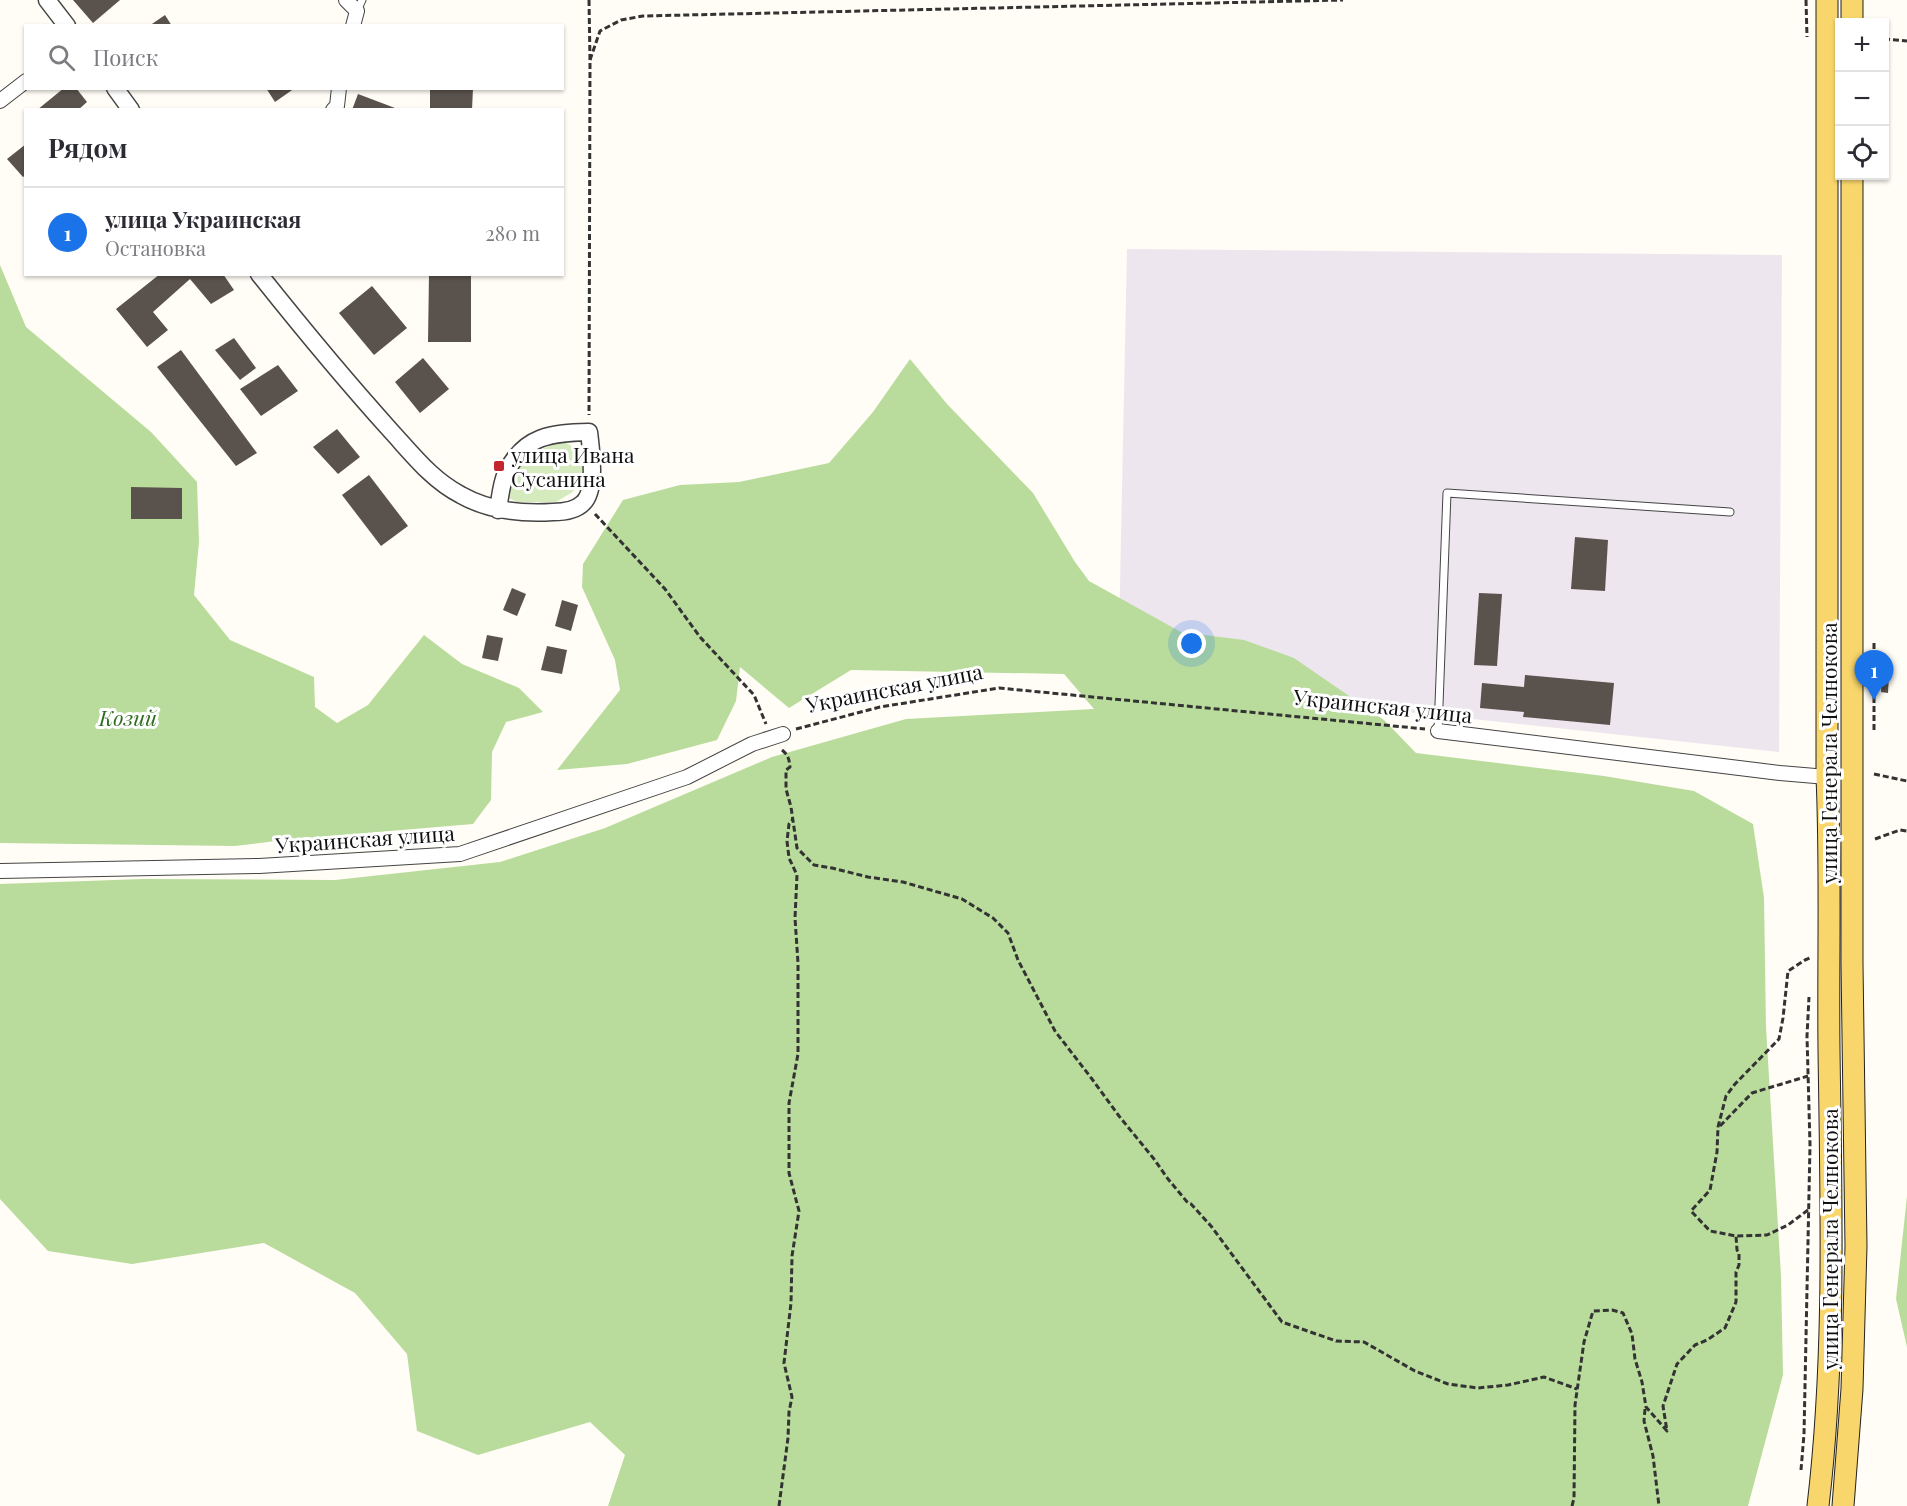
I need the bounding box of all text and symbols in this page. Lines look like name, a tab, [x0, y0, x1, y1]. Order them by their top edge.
map controls	[1835, 18, 1889, 180]
button: +	[1835, 18, 1889, 72]
search box	[24, 24, 564, 90]
icon: search	[45, 41, 78, 74]
text: Поиск	[93, 42, 158, 72]
button: −	[1835, 72, 1889, 126]
button: locate	[1835, 126, 1889, 180]
text: Рядом	[48, 130, 127, 165]
text: улица Украинская	[105, 204, 301, 234]
text: 1	[64, 219, 71, 246]
text: 280 m	[485, 219, 540, 246]
text: Остановка	[105, 234, 206, 261]
place label: улица Ивана Сусанина	[510, 440, 635, 492]
marker: улица Ивана Сусанина	[492, 459, 506, 473]
street label: улица Генерала Челнокова	[1814, 622, 1842, 885]
your location	[1177, 629, 1206, 658]
pin: 1	[1854, 650, 1894, 700]
street label: Украинская улица	[802, 656, 985, 718]
street label: Украинская улица	[1291, 682, 1474, 728]
park label: Козий	[98, 703, 158, 731]
street label: Украинская улица	[274, 818, 456, 858]
street label: улица Генерала Челнокова	[1815, 1108, 1843, 1371]

